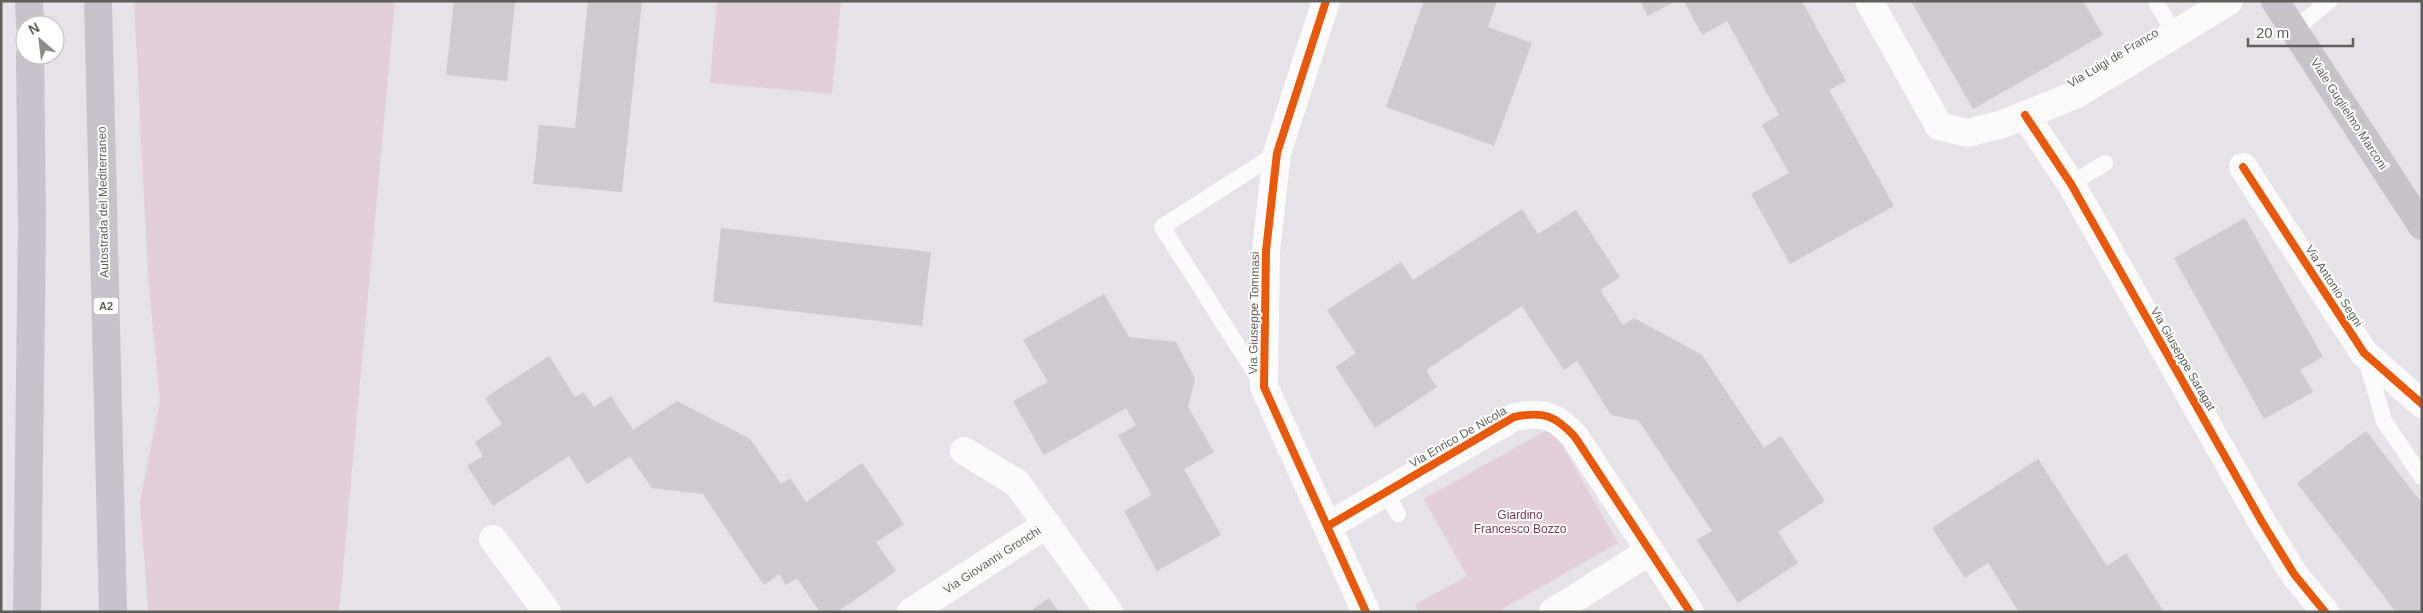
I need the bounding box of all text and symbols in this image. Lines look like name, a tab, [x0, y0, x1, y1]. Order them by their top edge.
north arrow	[15, 15, 65, 65]
scale bar	[2248, 15, 2353, 47]
text: N	[26, 19, 42, 38]
text: 20 m	[2256, 24, 2289, 41]
street label: Via Luigi de Franco	[2065, 25, 2161, 91]
street label: Viale Guglielmo Marconi	[2308, 56, 2390, 172]
street label: Autostrada del Mediterraneo	[95, 126, 111, 278]
street label: Via Antonio Segni	[2302, 243, 2366, 329]
street label: Via Giuseppe Tommasi	[1246, 251, 1262, 375]
road number: A2	[94, 298, 118, 314]
street label: Via Giuseppe Saragat	[2148, 305, 2219, 414]
street label: Via Enrico De Nicola	[1407, 403, 1509, 471]
park label: Giardino Francesco Bozzo	[1474, 508, 1567, 536]
street label: Via Giovanni Gronchi	[941, 523, 1043, 597]

